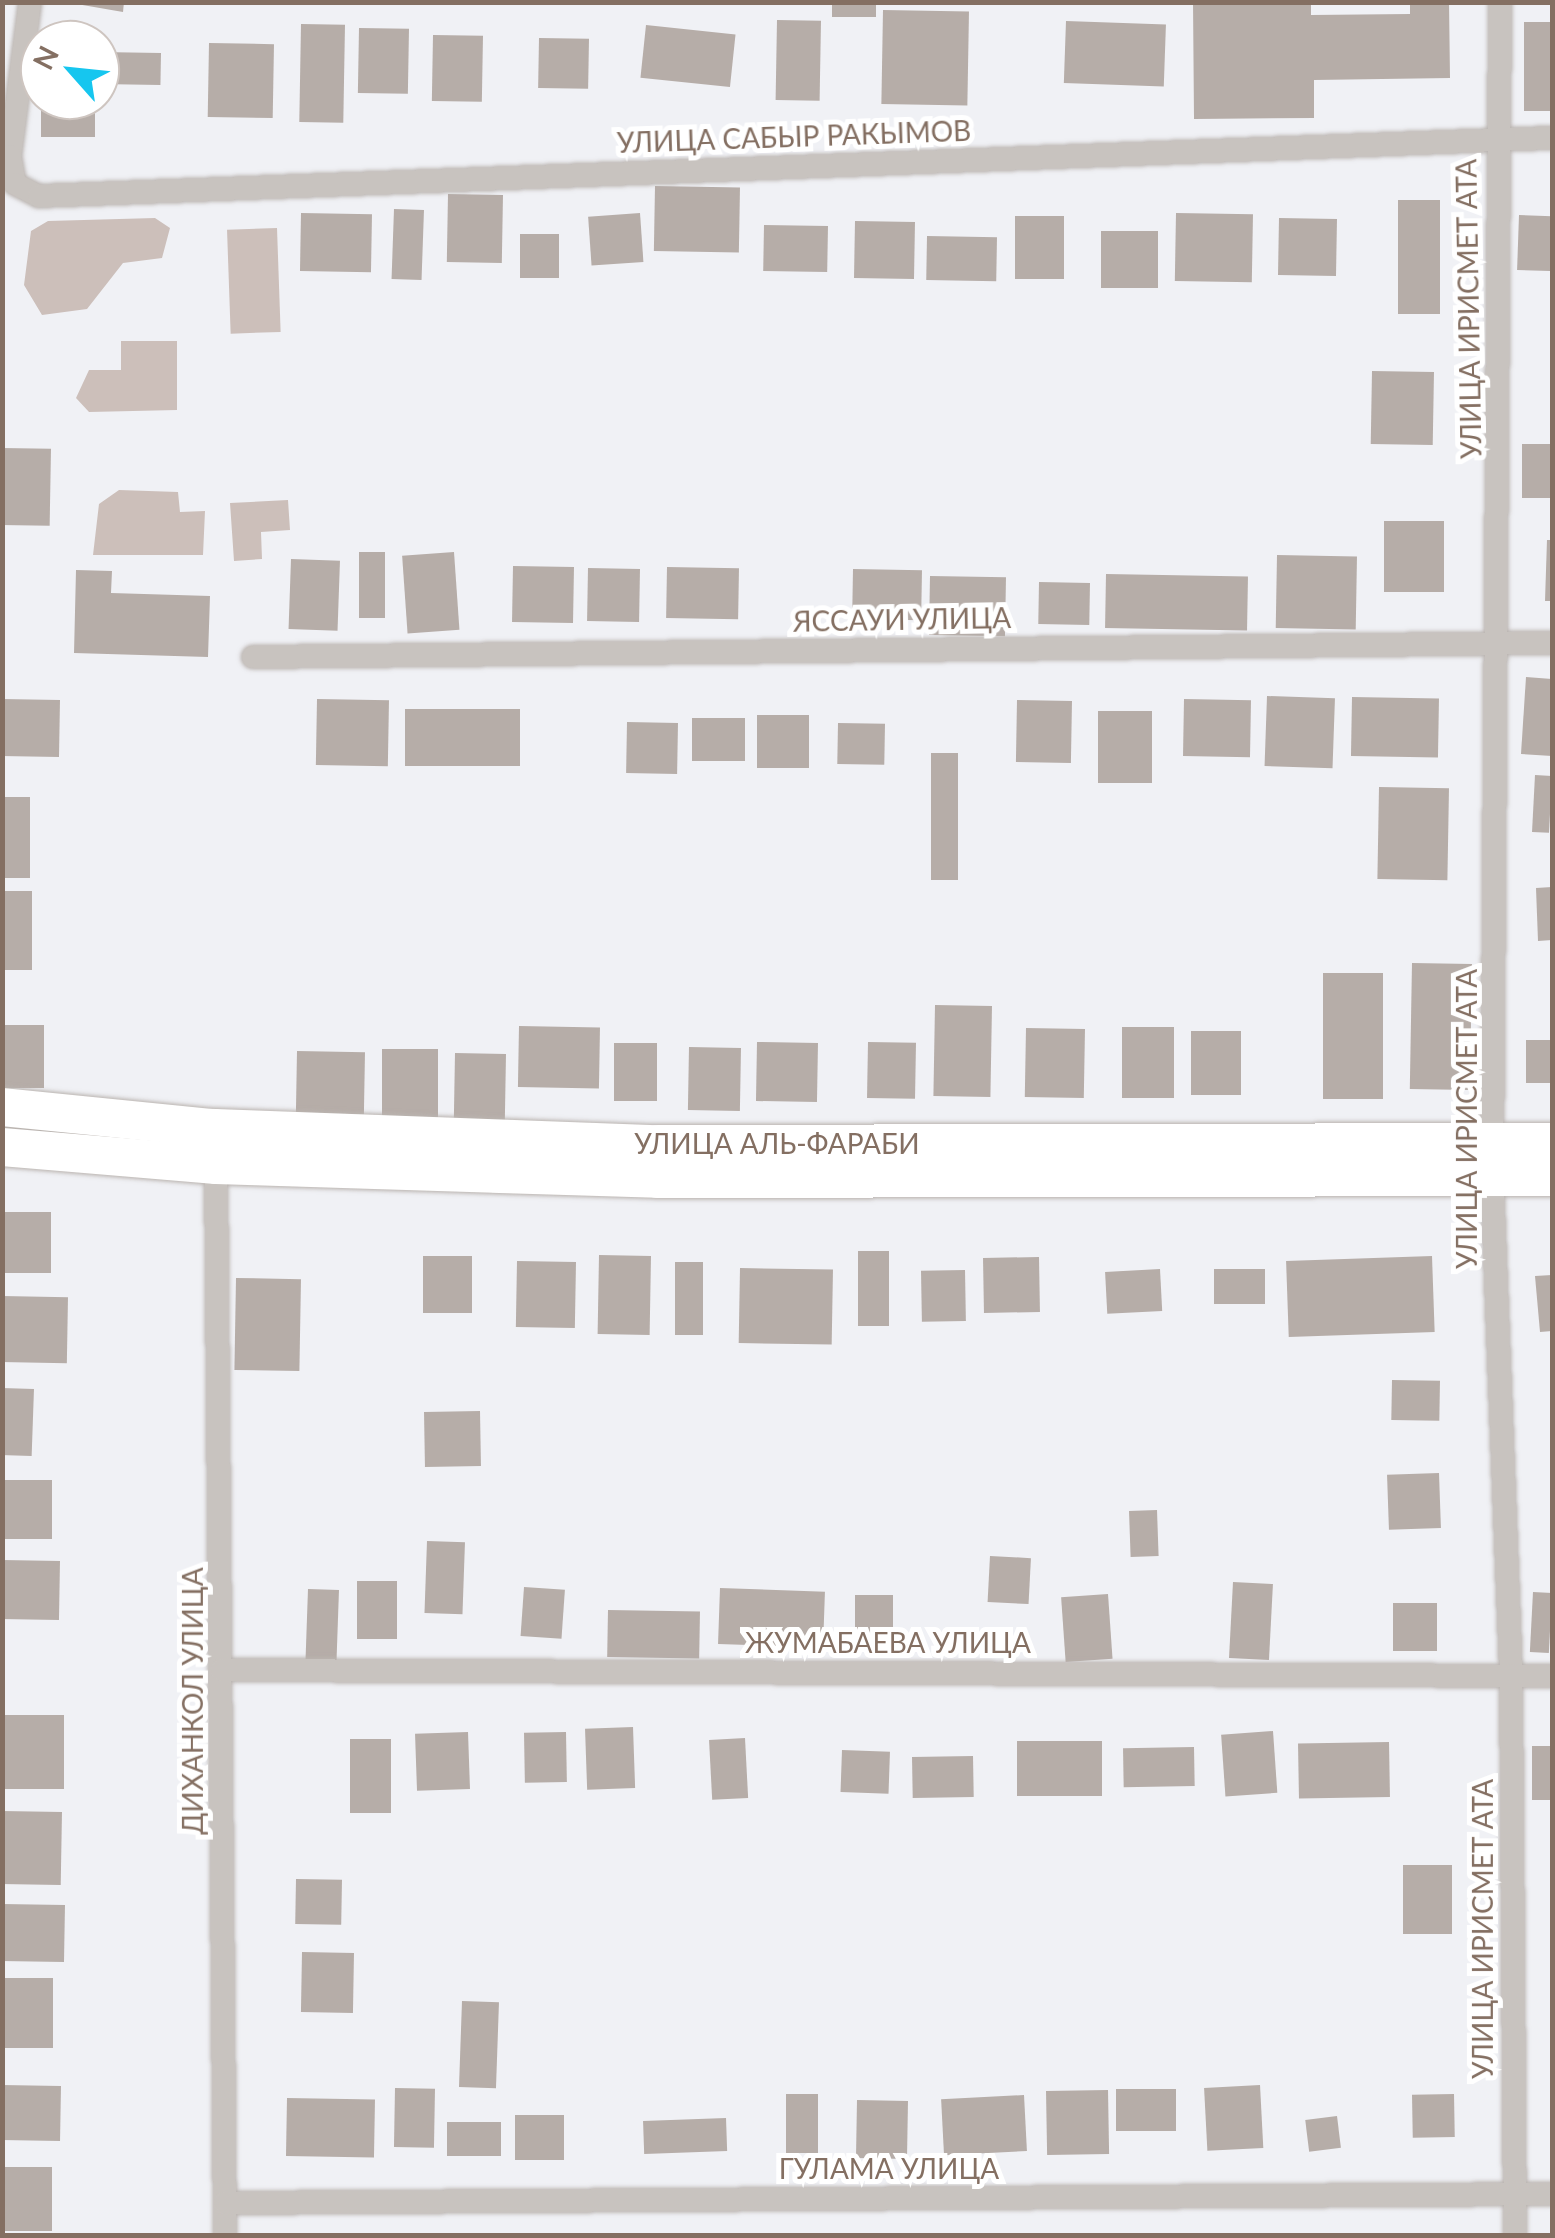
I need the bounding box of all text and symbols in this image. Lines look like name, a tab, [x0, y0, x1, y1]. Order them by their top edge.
north arrow	[20, 20, 120, 120]
text: N	[25, 40, 65, 75]
street label: УЛИЦА САБЫР РАКЫМОВ	[616, 113, 972, 159]
street label: УЛИЦА ИРИСМЕТ АТА	[1449, 159, 1487, 459]
street label: ЯССАУИ УЛИЦА	[793, 600, 1011, 638]
street label: УЛИЦА ИРИСМЕТ АТА	[1449, 969, 1483, 1269]
street label: УЛИЦА АЛЬ-ФАРАБИ	[634, 1126, 920, 1160]
street label: ДИХАНКОЛ УЛИЦА	[175, 1567, 209, 1835]
street label: ЖУМАБАЕВА УЛИЦА	[745, 1625, 1031, 1659]
street label: УЛИЦА ИРИСМЕТ АТА	[1465, 1779, 1499, 2079]
street label: ГУЛАМА УЛИЦА	[779, 2151, 999, 2185]

